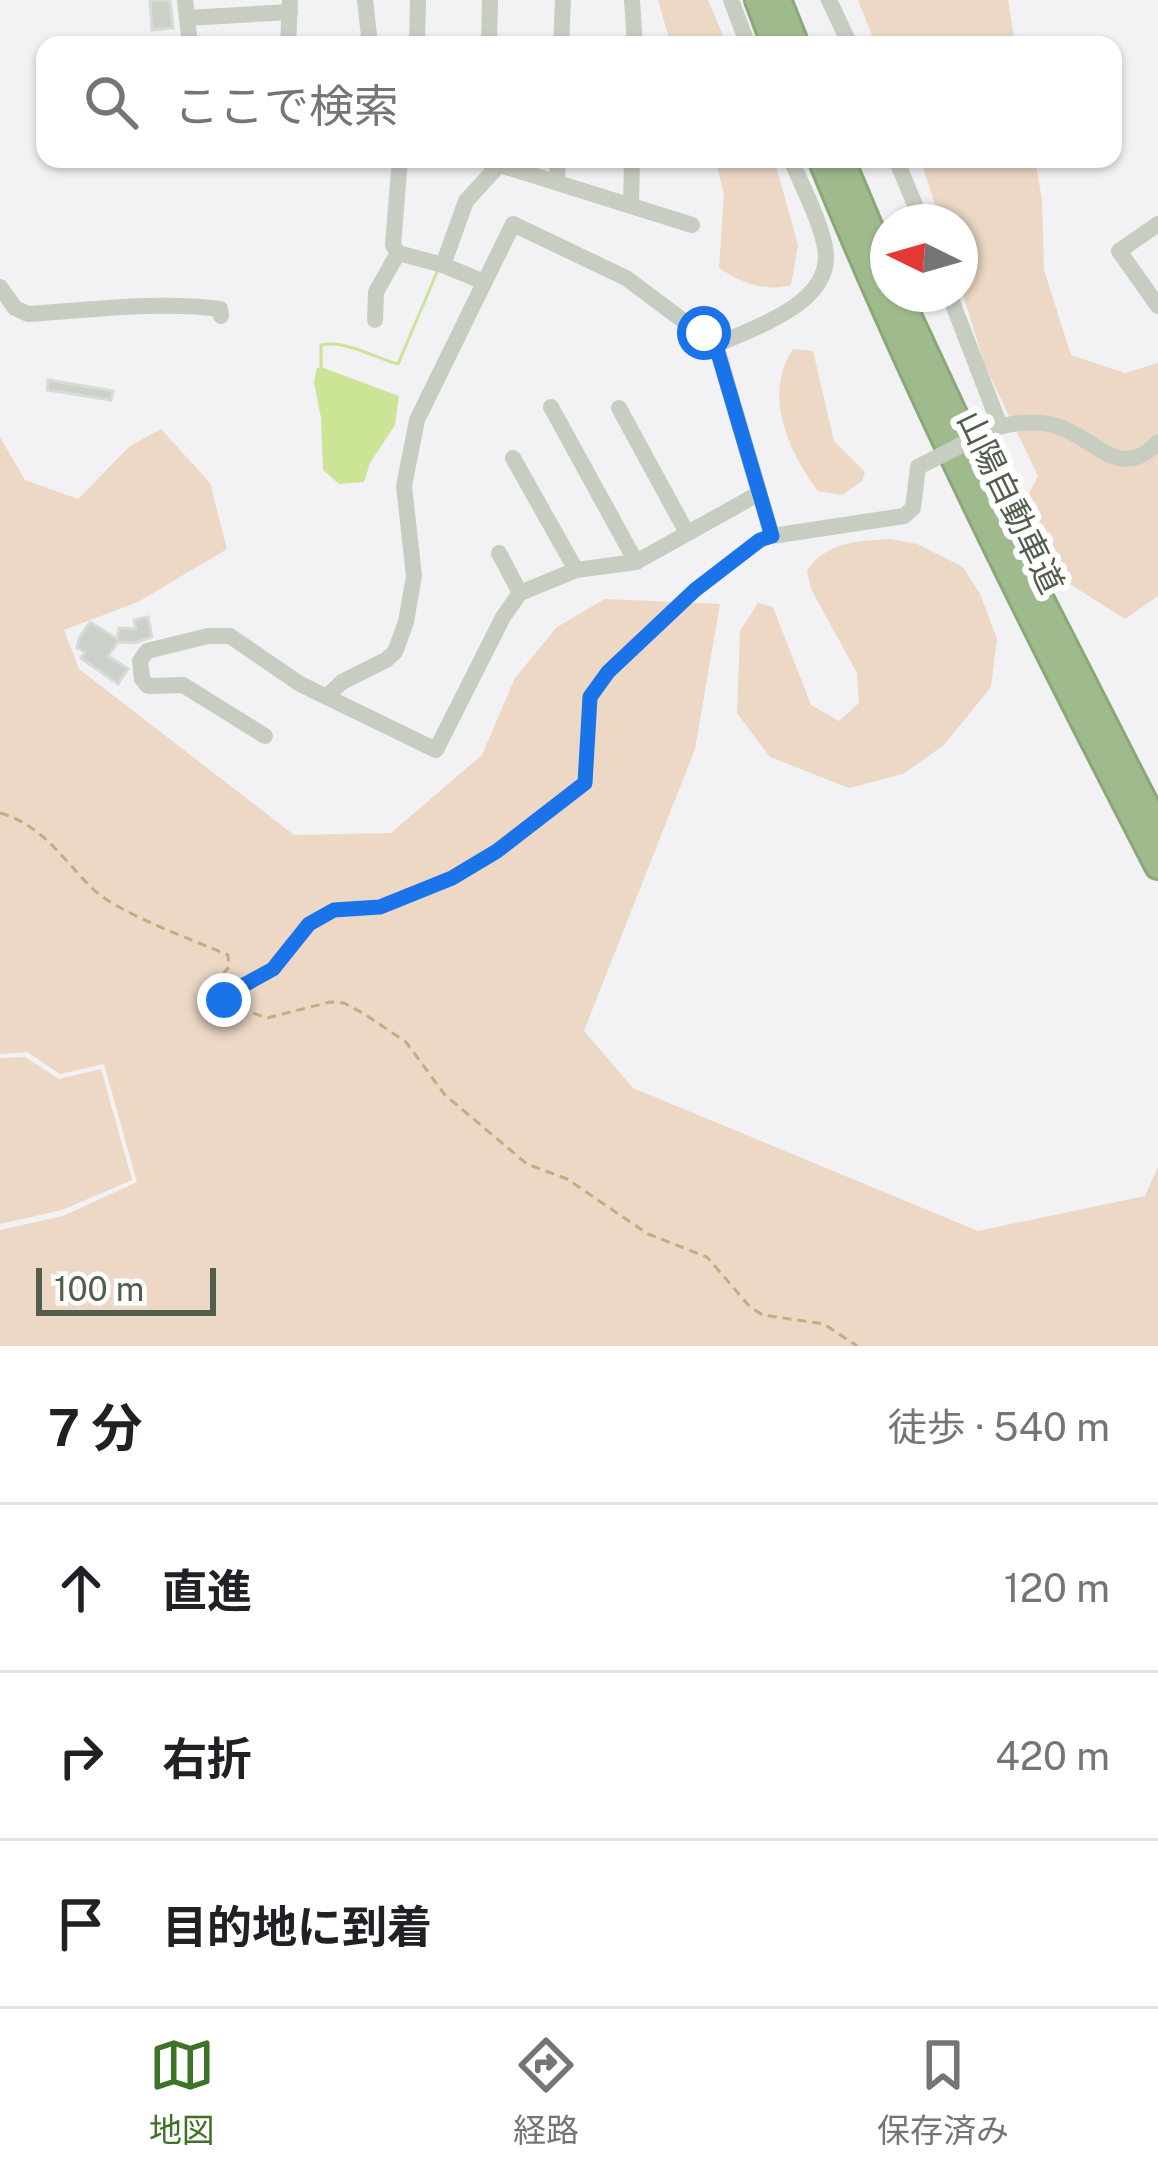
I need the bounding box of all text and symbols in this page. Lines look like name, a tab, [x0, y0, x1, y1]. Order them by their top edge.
search box	[36, 36, 1122, 168]
icon: search	[78, 69, 144, 135]
text: ここで検索	[174, 79, 399, 132]
north arrow	[870, 204, 978, 312]
route start	[677, 306, 731, 360]
street label: 山陽自動車道	[951, 405, 1071, 599]
route end	[197, 973, 251, 1027]
scale bar	[36, 1262, 216, 1315]
text: 100 m	[54, 1270, 144, 1308]
text: 7 分	[48, 1398, 142, 1457]
text: 徒歩 · 540 m	[888, 1404, 1110, 1450]
icon: ahead	[48, 1555, 114, 1621]
text: 直進	[162, 1564, 252, 1617]
text: 120 m	[1004, 1565, 1110, 1611]
icon: right	[48, 1723, 114, 1789]
text: 右折	[162, 1732, 252, 1785]
text: 420 m	[995, 1733, 1110, 1779]
icon: arrive	[48, 1891, 114, 1957]
text: 目的地に到着	[162, 1900, 432, 1953]
tab: 地図	[149, 2032, 215, 2152]
tab: 経路	[513, 2032, 579, 2152]
tab: 保存済み	[877, 2032, 1009, 2152]

